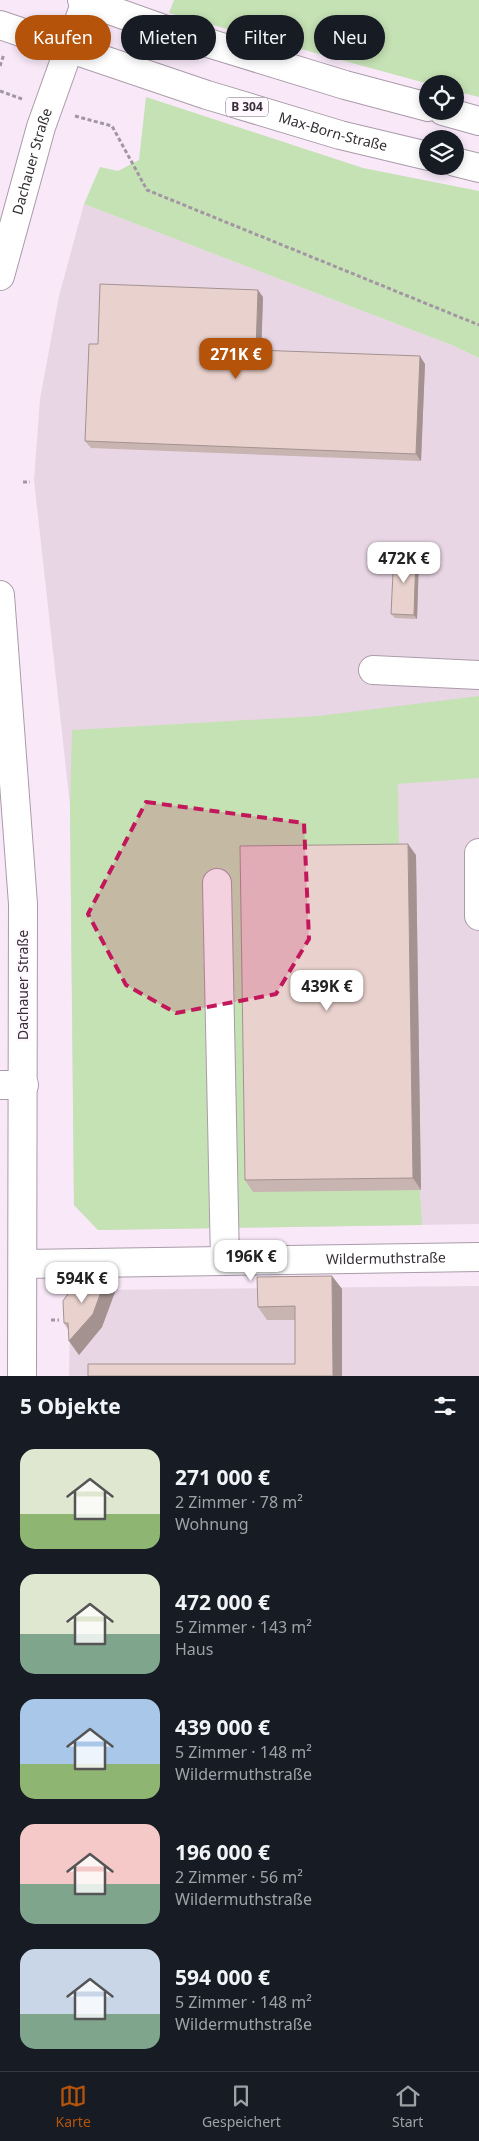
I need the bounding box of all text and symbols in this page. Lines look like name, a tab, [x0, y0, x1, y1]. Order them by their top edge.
chip: Kaufen	[15, 15, 111, 60]
chip: Mieten	[121, 15, 216, 60]
chip: Filter	[226, 15, 304, 60]
chip: Neu	[314, 15, 385, 60]
map controls	[419, 75, 464, 175]
button: locate	[419, 75, 464, 120]
road number: B 304	[226, 98, 268, 116]
street label: Dachauer Straße	[7, 105, 56, 217]
street label: Max-Born-Straße	[277, 107, 390, 155]
button: layers	[419, 130, 464, 175]
pin: 271K €	[195, 338, 277, 380]
text: 271K €	[210, 343, 262, 365]
pin: 472K €	[363, 542, 445, 584]
text: 472K €	[378, 547, 430, 569]
street label: Dachauer Straße	[13, 930, 32, 1040]
pin: 439K €	[286, 970, 368, 1012]
text: 439K €	[301, 975, 353, 997]
pin: 196K €	[210, 1240, 292, 1282]
text: 196K €	[225, 1245, 277, 1267]
street label: Wildermuthstraße	[326, 1248, 446, 1268]
pin: 594K €	[41, 1262, 123, 1304]
text: 594K €	[56, 1267, 108, 1289]
text: 5 Objekte	[20, 1392, 121, 1420]
icon: filters	[431, 1392, 459, 1420]
text: 271 000 €	[175, 1463, 270, 1491]
icon: home	[60, 1469, 120, 1529]
text: 2 Zimmer · 78 m²	[175, 1491, 303, 1513]
text: Wohnung	[175, 1513, 249, 1535]
text: 472 000 €	[175, 1588, 270, 1616]
icon: home	[60, 1594, 120, 1654]
text: 5 Zimmer · 143 m²	[175, 1616, 312, 1638]
text: Haus	[175, 1638, 213, 1660]
text: 439 000 €	[175, 1713, 270, 1741]
icon: home	[60, 1719, 120, 1779]
text: 5 Zimmer · 148 m²	[175, 1741, 312, 1763]
text: Wildermuthstraße	[175, 1763, 312, 1785]
text: 196 000 €	[175, 1838, 270, 1866]
icon: home	[60, 1844, 120, 1904]
text: 2 Zimmer · 56 m²	[175, 1866, 303, 1888]
text: Wildermuthstraße	[175, 1888, 312, 1910]
text: 594 000 €	[175, 1963, 270, 1991]
icon: home	[60, 1969, 120, 2029]
text: 5 Zimmer · 148 m²	[175, 1991, 312, 2013]
text: Wildermuthstraße	[175, 2013, 312, 2035]
tab: Karte	[56, 2082, 91, 2131]
tab: Gespeichert	[202, 2082, 281, 2131]
tab: Start	[392, 2082, 423, 2131]

